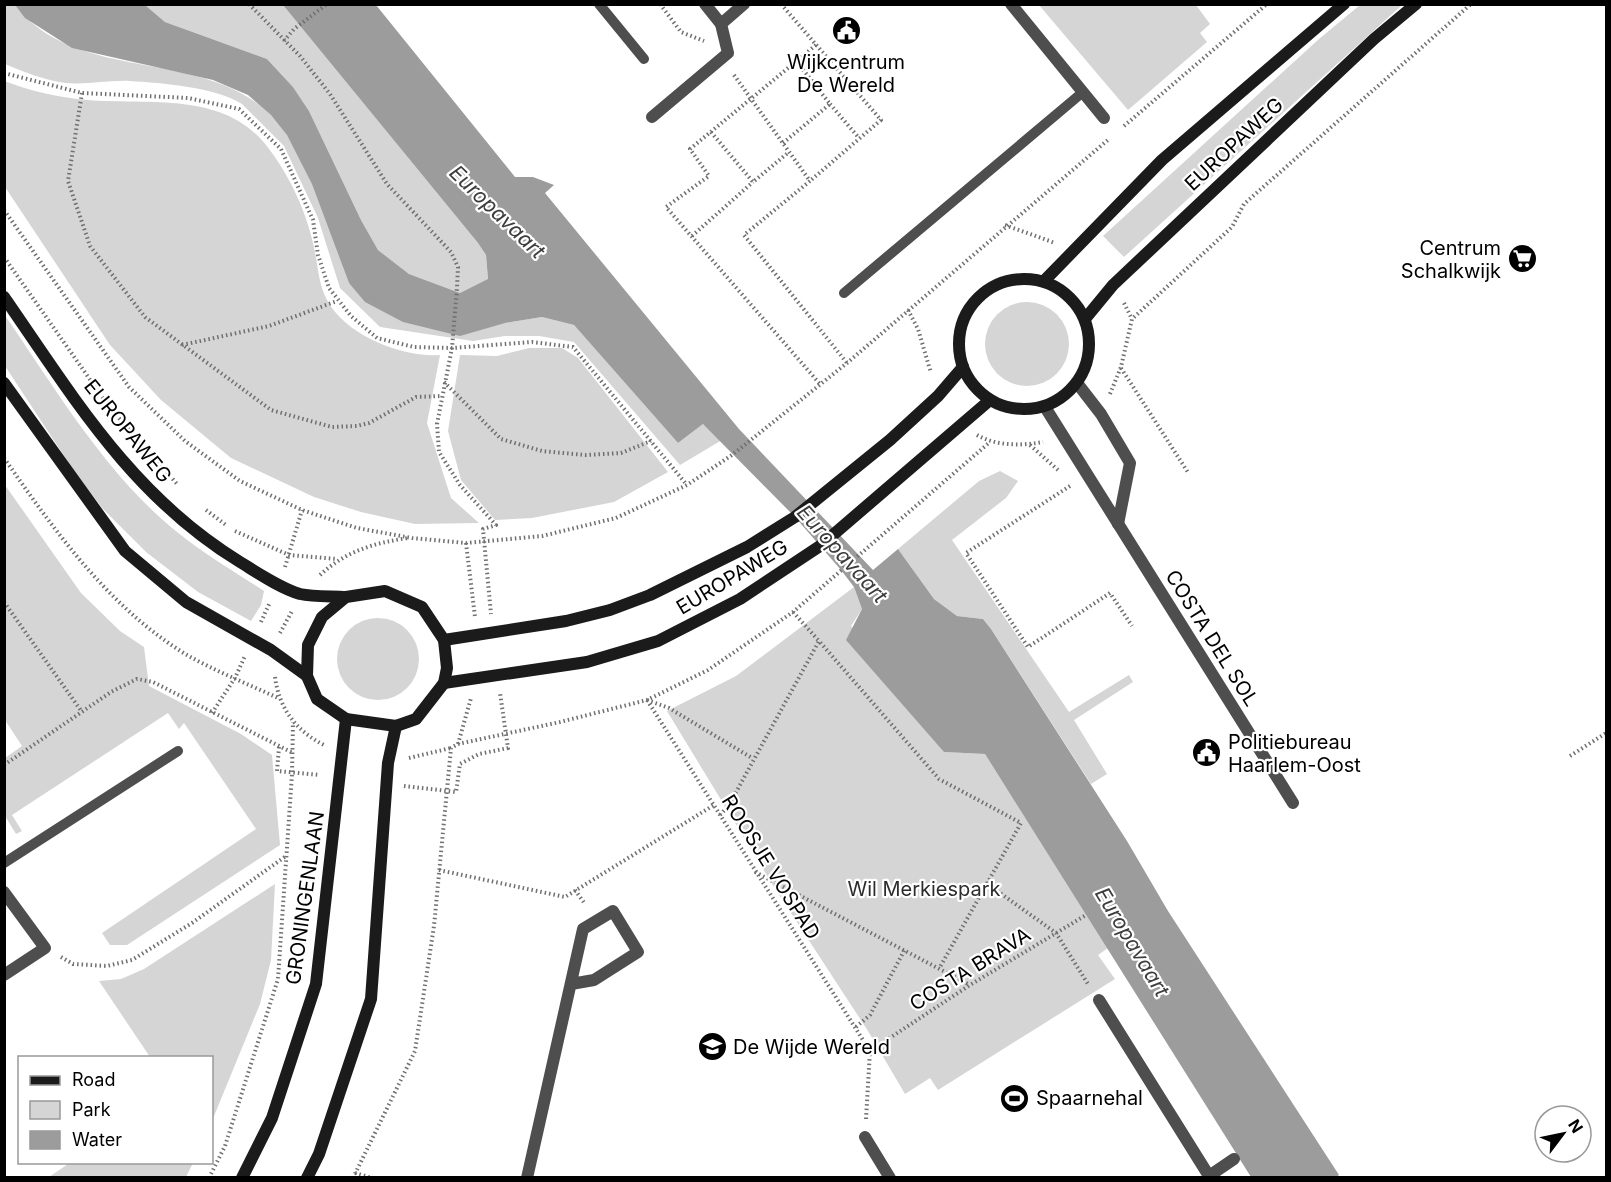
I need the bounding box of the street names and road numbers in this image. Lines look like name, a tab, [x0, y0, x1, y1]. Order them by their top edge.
street label: EUROPAWEG	[1180, 92, 1288, 196]
street label: EUROPAWEG	[79, 375, 177, 487]
street label: EUROPAWEG	[672, 534, 792, 620]
street label: COSTA DEL SOL	[1160, 565, 1264, 711]
street label: ROOSJE VOSPAD	[717, 790, 825, 944]
street label: GRONINGENLAAN	[281, 810, 329, 986]
street label: COSTA BRAVA	[905, 922, 1035, 1016]

